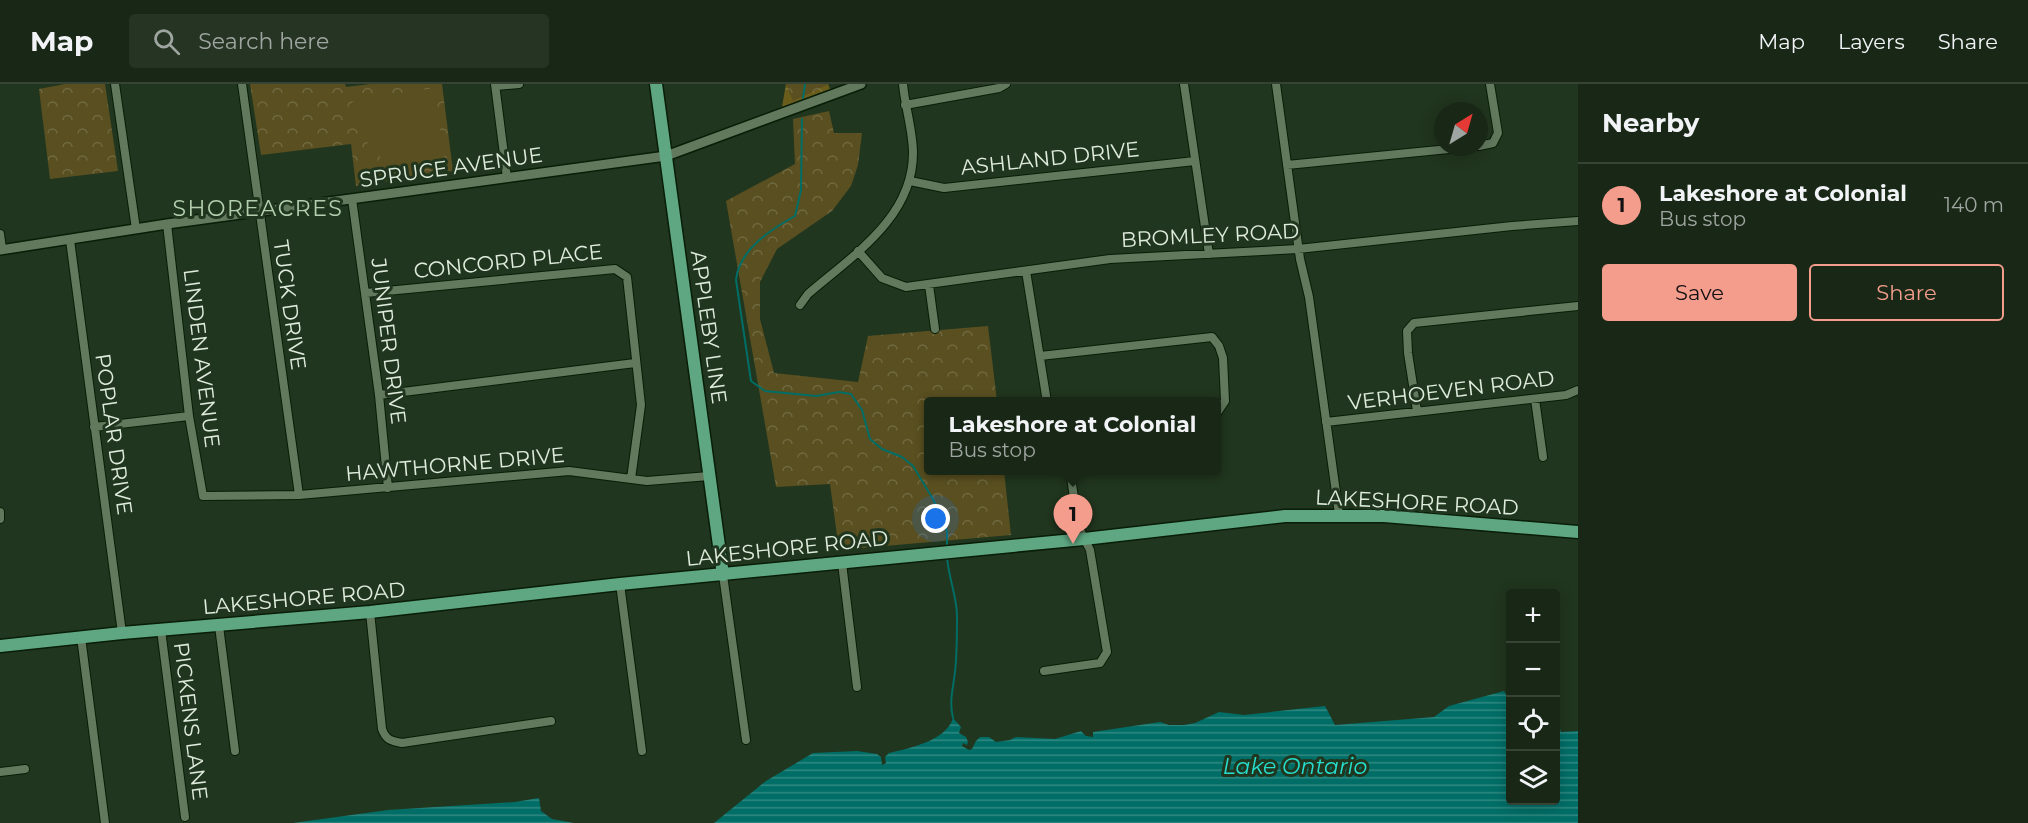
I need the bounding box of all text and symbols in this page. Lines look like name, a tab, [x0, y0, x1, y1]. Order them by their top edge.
search box	[129, 14, 549, 68]
text: Map	[30, 24, 93, 58]
icon: search	[150, 25, 183, 58]
text: Search here	[198, 28, 329, 55]
text: Map	[1758, 29, 1805, 54]
text: Layers	[1838, 29, 1905, 54]
text: Share	[1938, 29, 1998, 54]
north arrow	[1434, 102, 1488, 156]
text: Nearby	[1602, 107, 1699, 139]
street label: ASHLAND DRIVE	[960, 136, 1140, 180]
street label: SPRUCE AVENUE	[358, 142, 544, 192]
text: Lakeshore at Colonial	[1659, 180, 1907, 207]
text: 1	[1618, 193, 1625, 217]
text: 140 m	[1944, 193, 2004, 217]
district label: SHOREACRES	[173, 195, 343, 222]
text: Bus stop	[1659, 207, 1746, 231]
street label: BROMLEY ROAD	[1120, 218, 1300, 252]
street label: TUCK DRIVE	[269, 239, 311, 371]
street label: CONCORD PLACE	[412, 239, 604, 283]
street label: APPLEBY LINE	[686, 249, 732, 405]
street label: JUNIPER DRIVE	[366, 256, 412, 425]
button: Save	[1602, 264, 1797, 321]
button: Share	[1809, 264, 2004, 321]
street label: LINDEN AVENUE	[179, 267, 225, 449]
street label: POPLAR DRIVE	[90, 352, 138, 516]
street label: VERHOEVEN ROAD	[1346, 365, 1556, 415]
popup	[924, 397, 1221, 475]
text: Lakeshore at Colonial	[949, 411, 1196, 438]
text: Bus stop	[949, 438, 1036, 462]
street label: HAWTHORNE DRIVE	[344, 442, 566, 486]
street label: LAKESHORE ROAD	[1315, 484, 1519, 520]
pin: 1	[1054, 494, 1092, 544]
your location	[921, 504, 950, 533]
street label: LAKESHORE ROAD	[684, 525, 890, 571]
street label: LAKESHORE ROAD	[201, 577, 407, 619]
map controls	[1506, 589, 1560, 805]
button: +	[1506, 589, 1560, 643]
street label: PICKENS LANE	[169, 641, 213, 801]
button: −	[1506, 643, 1560, 697]
button: locate	[1506, 697, 1560, 751]
button: layers	[1506, 751, 1560, 805]
water label: Lake Ontario	[1223, 753, 1367, 780]

